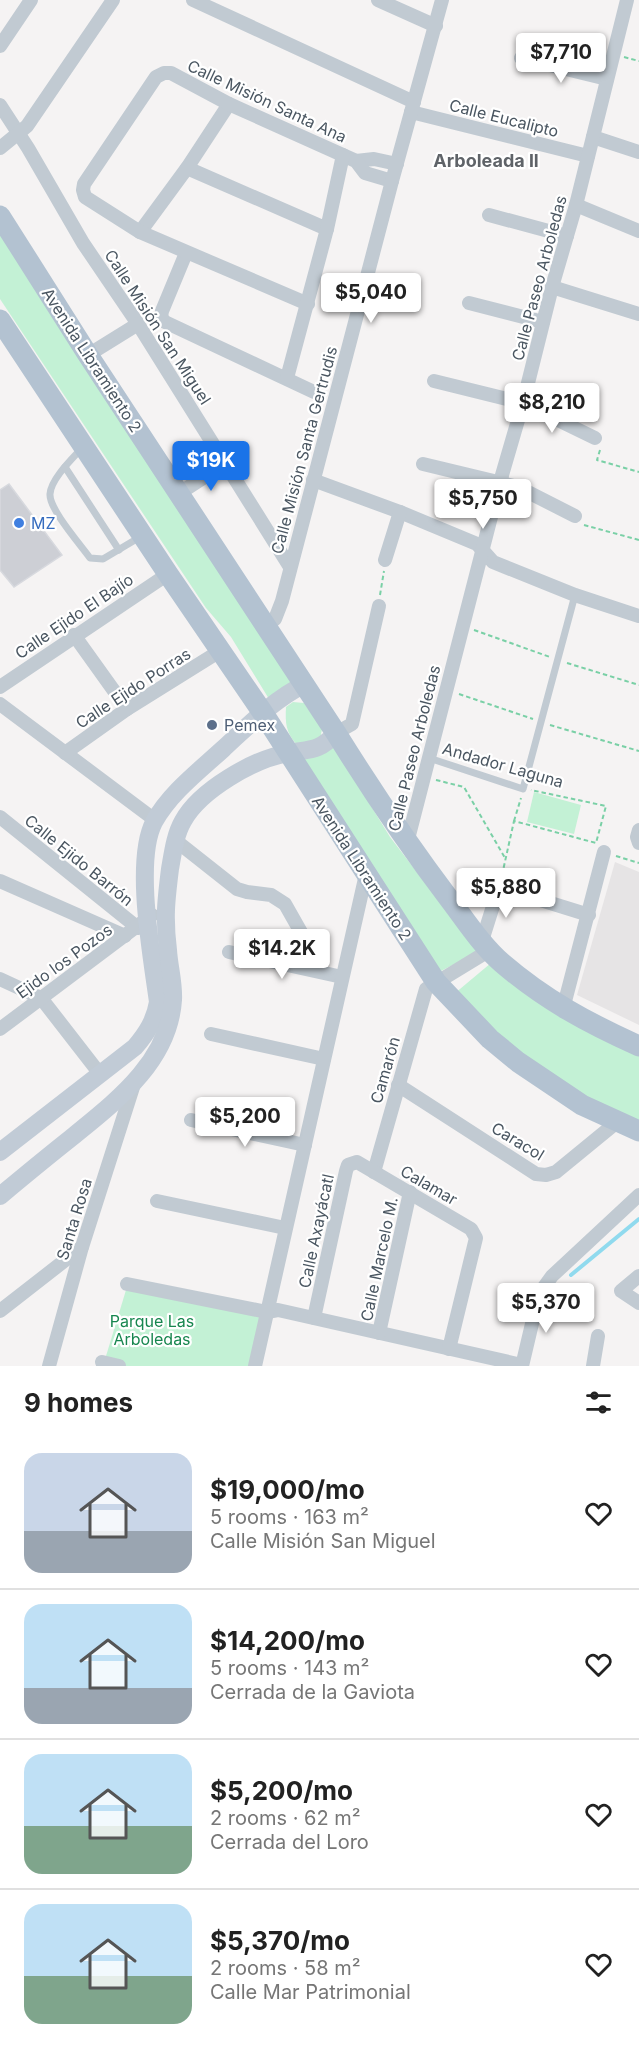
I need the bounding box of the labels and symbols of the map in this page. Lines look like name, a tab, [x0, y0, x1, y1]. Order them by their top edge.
pin: $7,710	[512, 33, 610, 84]
street label: Calle Misión Santa Ana	[184, 55, 350, 147]
street label: Calle Eucalipto	[447, 95, 561, 141]
district label: Arboleada ll	[433, 150, 539, 171]
street label: Calle Paseo Arboledas	[507, 193, 571, 363]
street label: Calle Misión San Miguel	[100, 246, 216, 408]
pin: $5,040	[322, 273, 420, 324]
street label: Avenida Libramiento 2	[38, 284, 146, 436]
street label: Calle Misión Santa Gertrudis	[267, 344, 341, 556]
pin: $8,210	[503, 383, 601, 434]
pin: $19K	[175, 441, 247, 492]
pin: $5,750	[434, 479, 532, 530]
place label: MZ	[31, 513, 56, 533]
marker: MZ	[12, 516, 26, 530]
street label: Calle Ejido El Bajío	[11, 569, 137, 663]
street label: Calle Ejido Porras	[72, 643, 194, 733]
street label: Calle Paseo Arboledas	[384, 663, 444, 833]
place label: Pemex	[224, 715, 275, 735]
marker: Pemex	[205, 718, 219, 732]
street label: Andador Laguna	[440, 738, 566, 792]
street label: Avenida Libramiento 2	[308, 792, 416, 944]
street label: Calle Ejido Barrón	[21, 810, 137, 910]
pin: $5,880	[457, 868, 555, 919]
street label: Ejido los Pozos	[12, 919, 116, 1003]
pin: $14.2K	[233, 929, 331, 980]
street label: Camarón	[366, 1034, 404, 1106]
pin: $5,200	[196, 1097, 294, 1148]
street label: Caracol	[488, 1117, 548, 1165]
street label: Calamar	[397, 1161, 461, 1209]
street label: Calle Axayácatl	[294, 1172, 338, 1290]
street label: Santa Rosa	[52, 1176, 96, 1262]
street label: Calle Marcelo M.	[356, 1195, 402, 1323]
pin: $5,370	[497, 1283, 595, 1334]
park label: Parque Las Arboledas	[110, 1311, 194, 1349]

